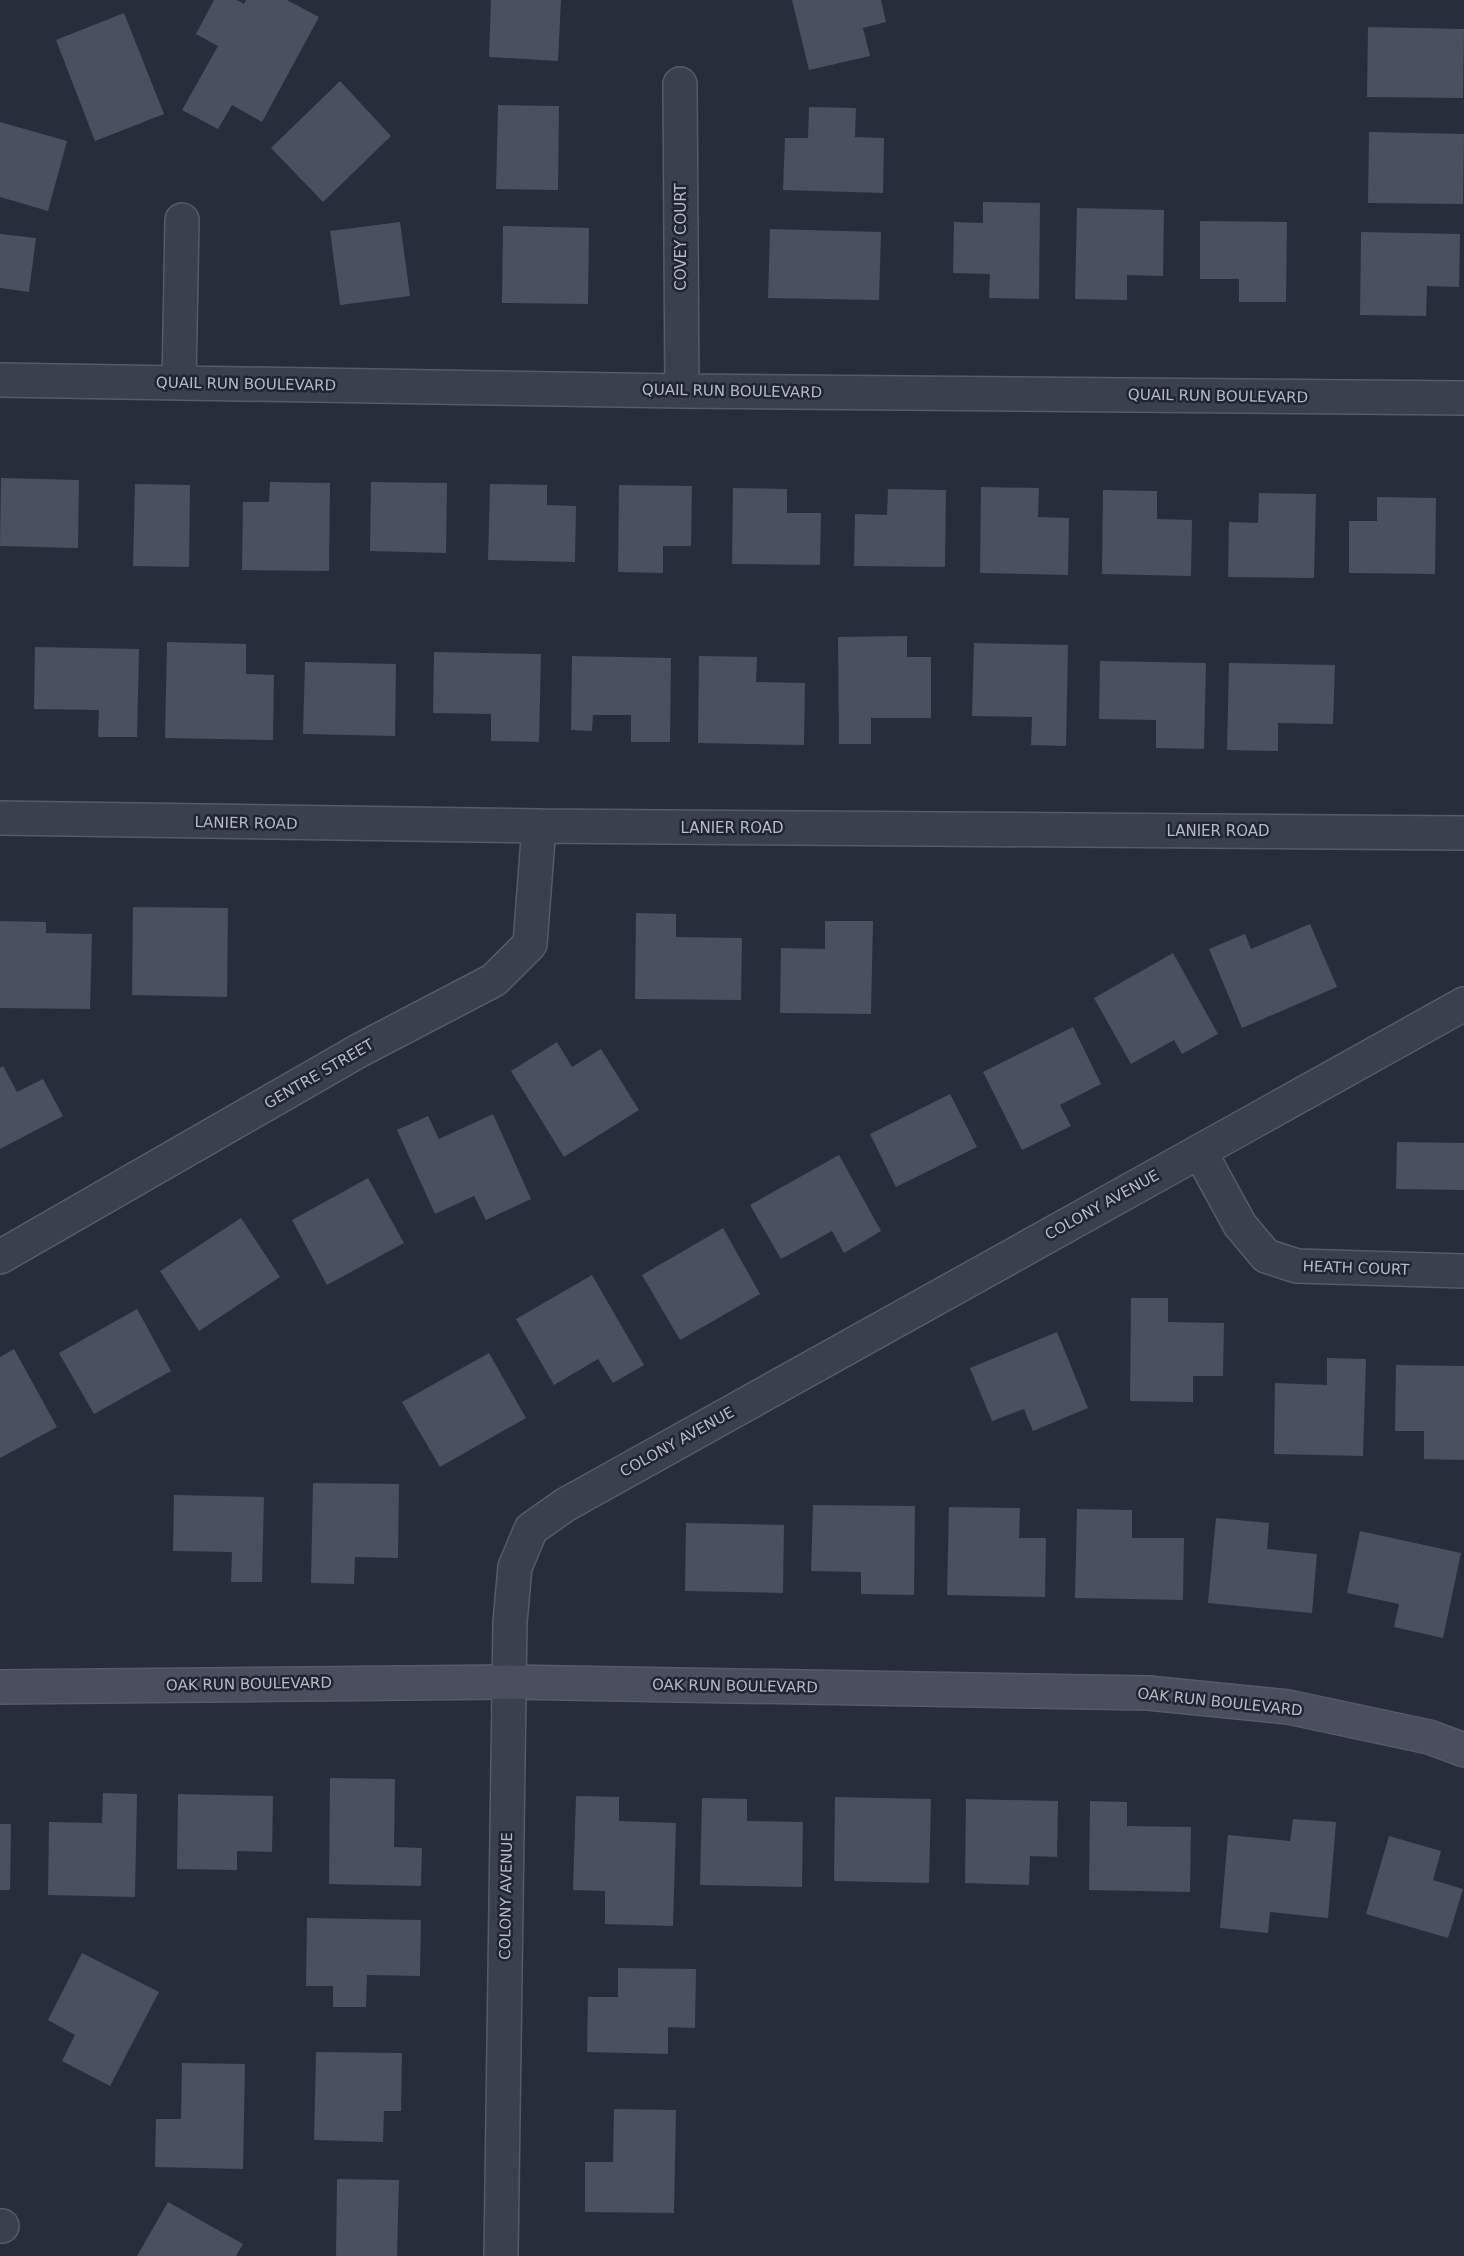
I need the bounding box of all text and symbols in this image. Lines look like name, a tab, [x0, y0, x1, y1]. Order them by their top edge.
street label: COVEY COURT	[672, 182, 690, 291]
street label: QUAIL RUN BOULEVARD	[156, 373, 336, 395]
street label: QUAIL RUN BOULEVARD	[642, 380, 822, 402]
street label: QUAIL RUN BOULEVARD	[1128, 385, 1308, 407]
street label: LANIER ROAD	[194, 813, 298, 833]
street label: LANIER ROAD	[680, 819, 784, 837]
street label: LANIER ROAD	[1166, 822, 1270, 840]
street label: GENTRE STREET	[261, 1035, 378, 1113]
street label: COLONY AVENUE	[1042, 1166, 1162, 1244]
street label: HEATH COURT	[1302, 1257, 1411, 1279]
street label: COLONY AVENUE	[617, 1403, 737, 1481]
street label: OAK RUN BOULEVARD	[166, 1674, 332, 1694]
street label: OAK RUN BOULEVARD	[652, 1676, 818, 1696]
street label: OAK RUN BOULEVARD	[1137, 1684, 1303, 1720]
street label: COLONY AVENUE	[496, 1832, 516, 1960]

